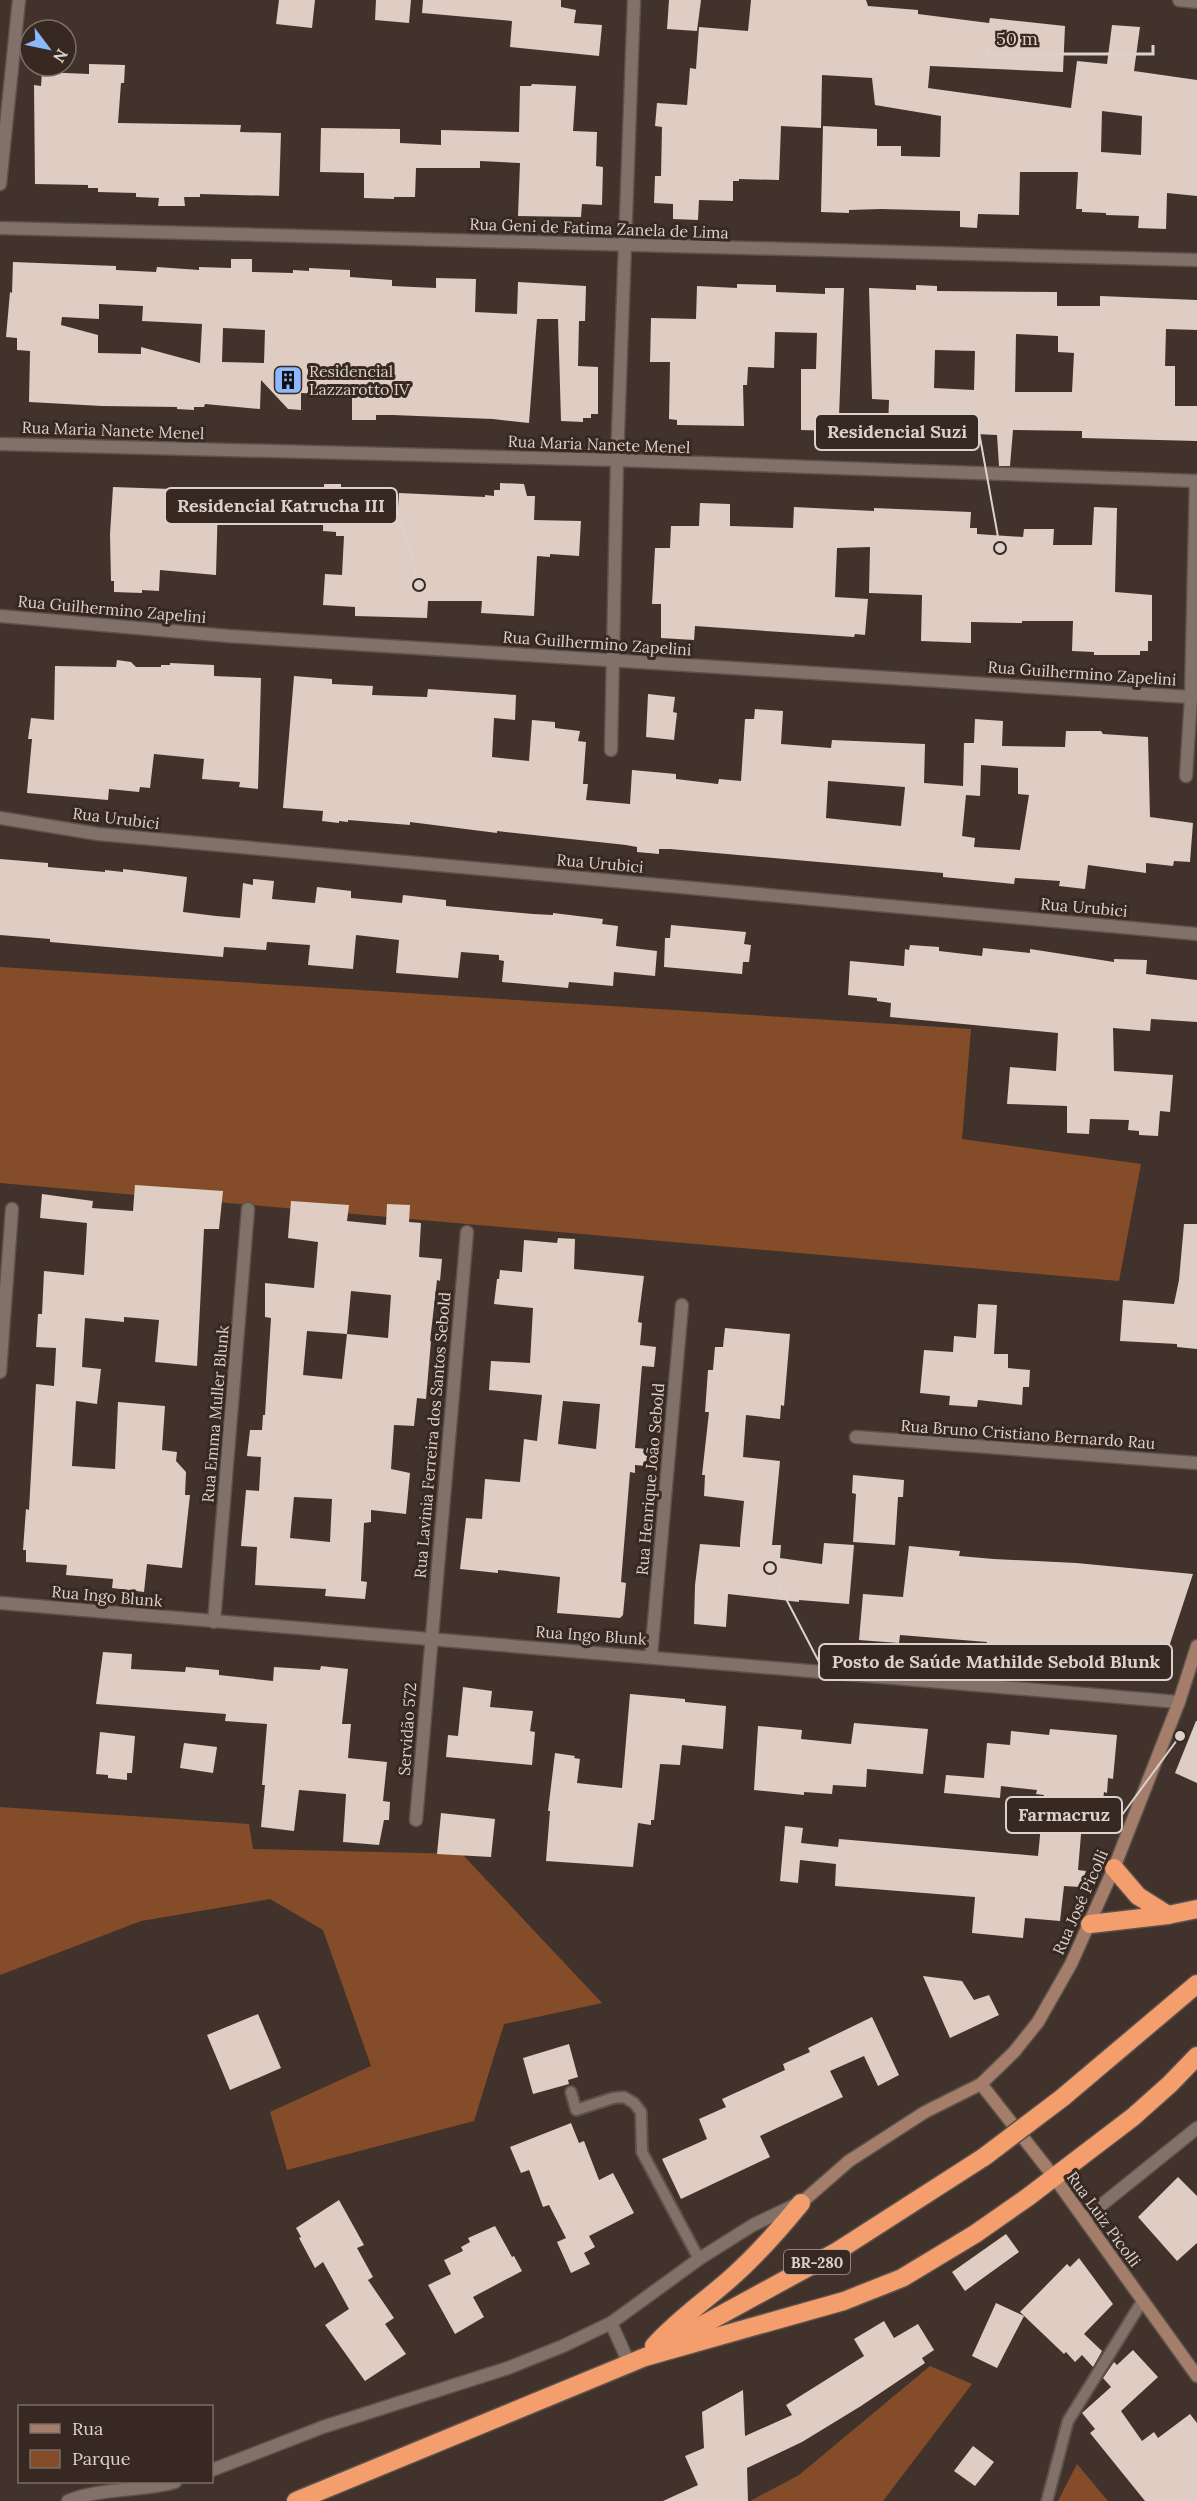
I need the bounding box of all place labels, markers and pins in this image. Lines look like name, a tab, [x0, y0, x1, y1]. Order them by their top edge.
place label: Residencial Lazzarotto IV	[309, 361, 410, 399]
building icon: Residencial Lazzarotto IV	[272, 364, 304, 396]
callout: Residencial Suzi	[815, 414, 979, 450]
callout: Residencial Katrucha III	[165, 488, 397, 524]
callout: Posto de Saúde Mathilde Sebold Blunk	[819, 1644, 1172, 1680]
callout: Farmacruz	[1006, 1797, 1122, 1833]

